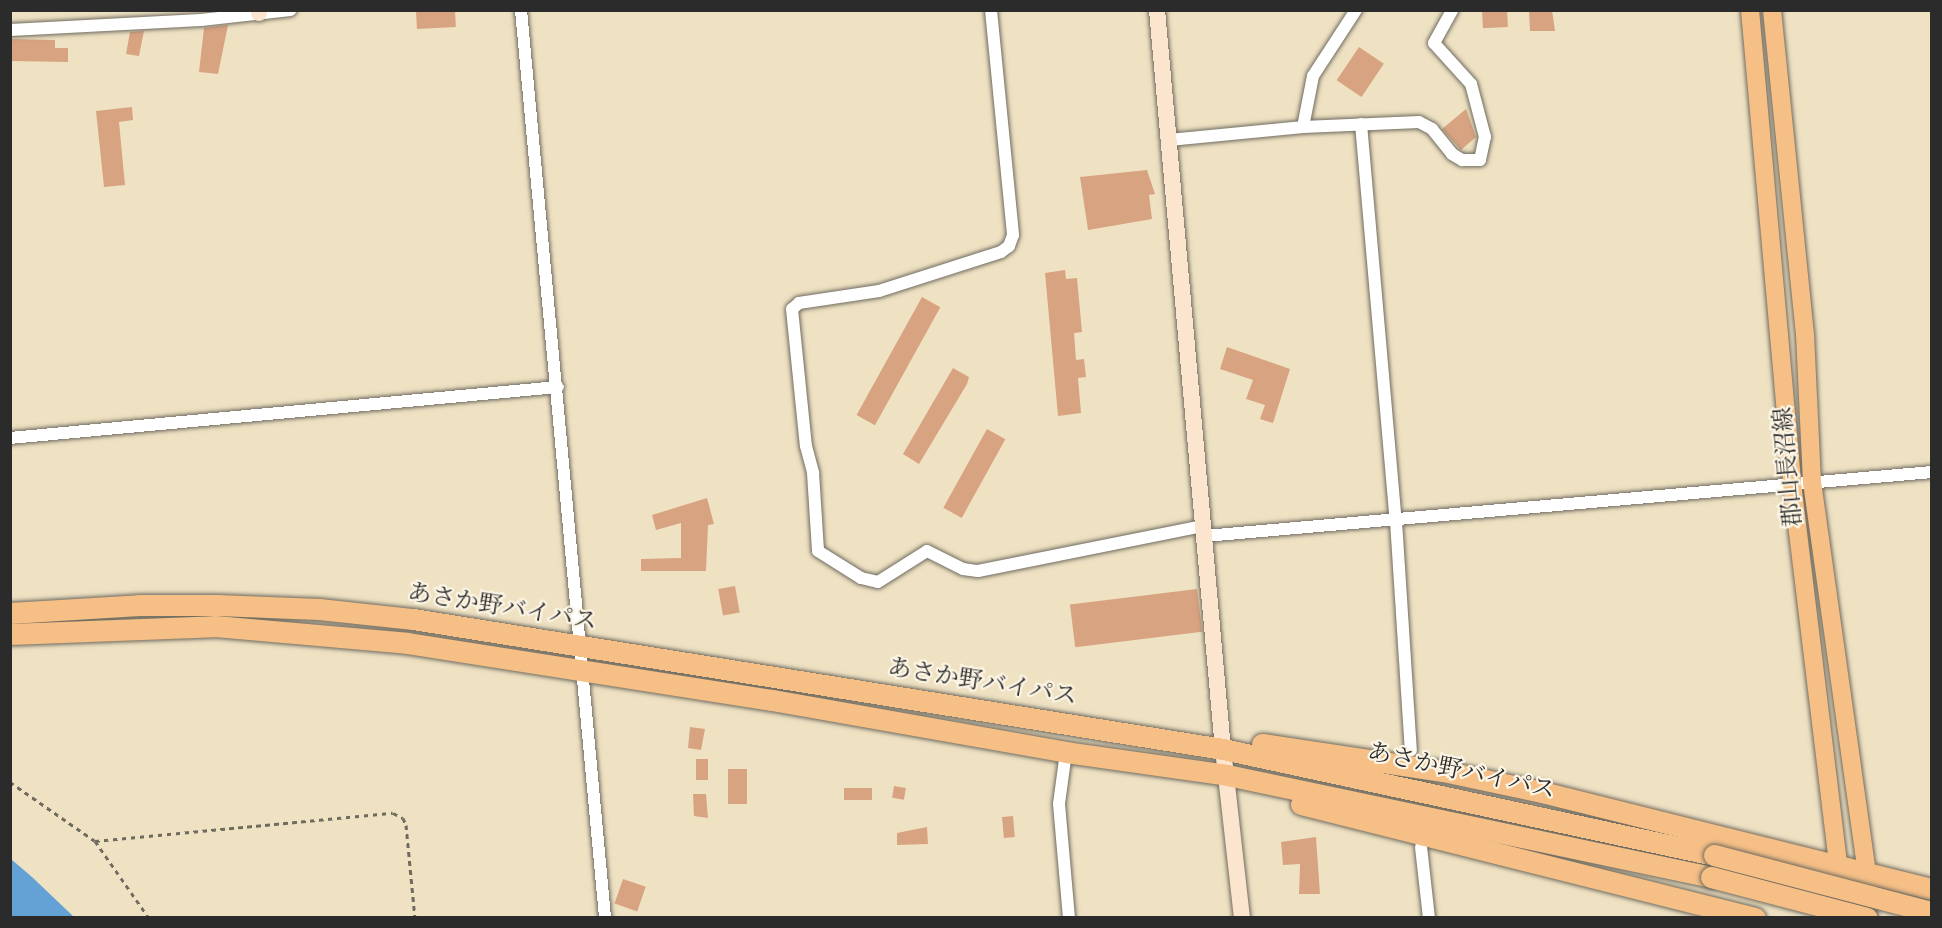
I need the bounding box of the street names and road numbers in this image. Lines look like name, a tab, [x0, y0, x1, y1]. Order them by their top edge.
street label: 郡山長沼線	[1770, 406, 1810, 528]
street label: あさか野バイパス	[405, 580, 599, 638]
street label: あさか野バイパス	[885, 655, 1079, 713]
street label: あさか野バイパス	[1364, 739, 1558, 807]

